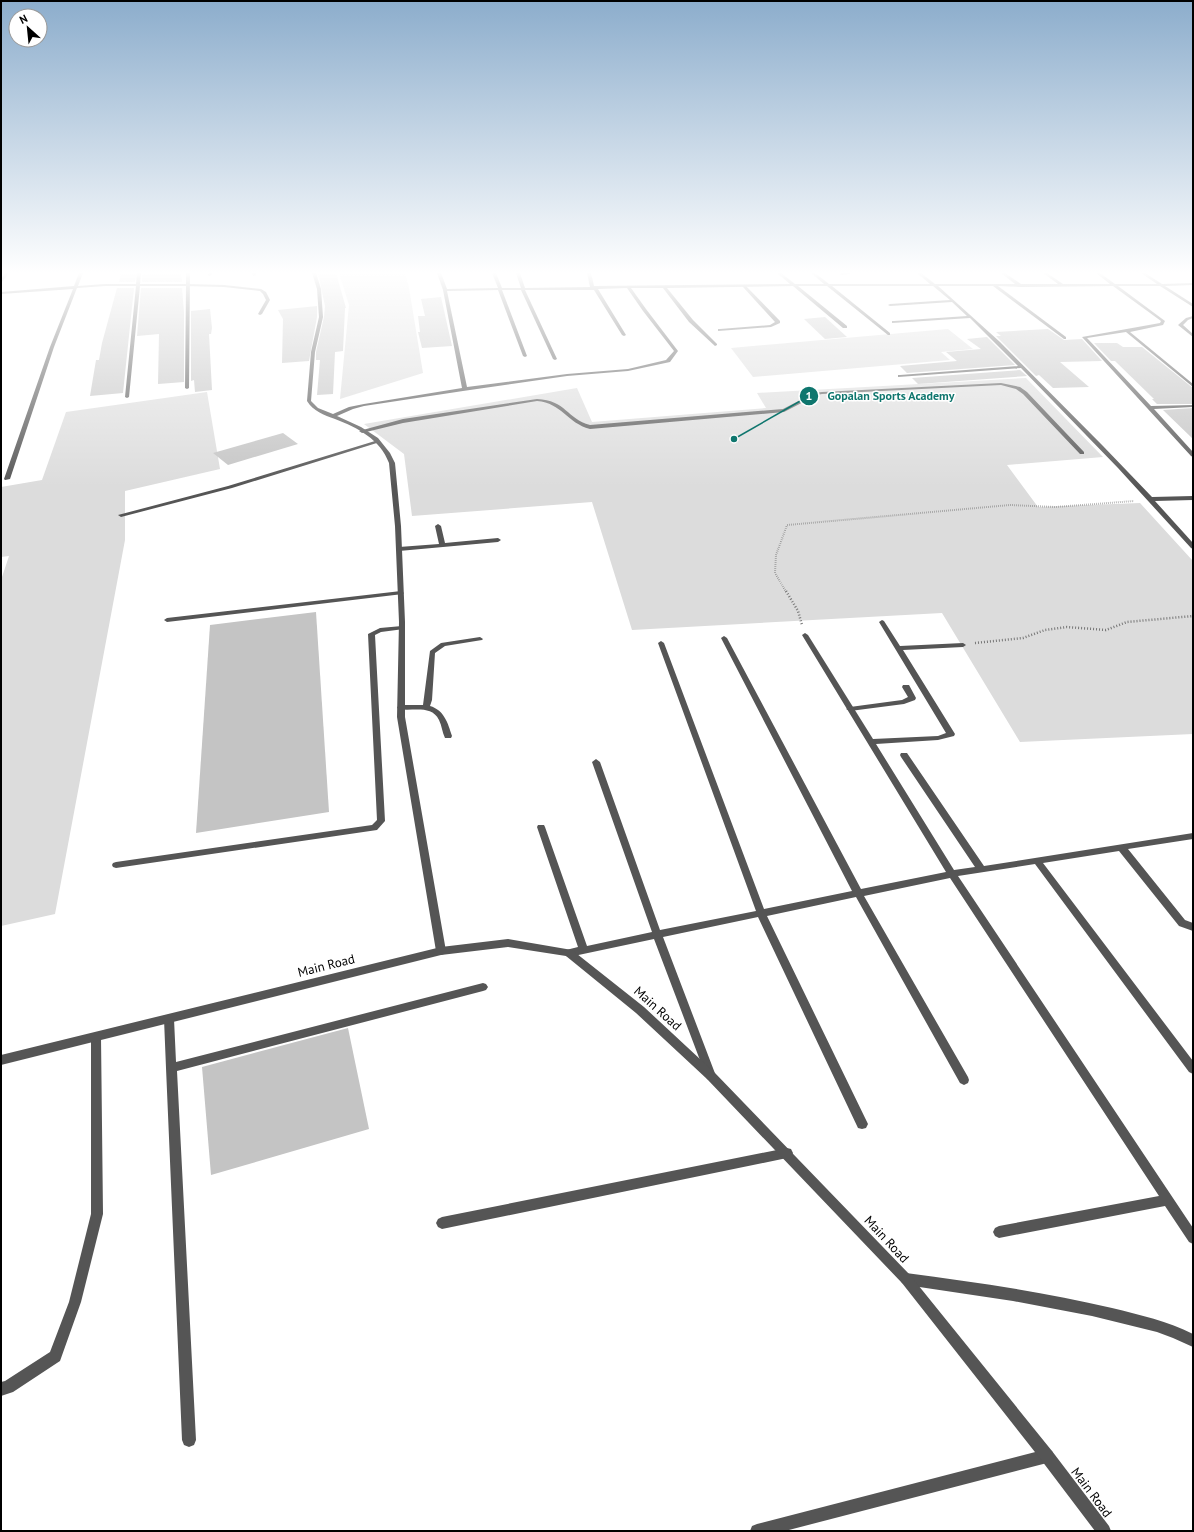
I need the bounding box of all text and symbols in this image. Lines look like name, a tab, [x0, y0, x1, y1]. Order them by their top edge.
north arrow	[8, 8, 48, 48]
text: N	[17, 11, 30, 27]
callout: Gopalan Sports Academy	[799, 384, 962, 408]
text: 1	[806, 388, 812, 403]
text: Gopalan Sports Academy	[827, 388, 955, 403]
street label: Main Road	[296, 950, 356, 981]
street label: Main Road	[630, 983, 685, 1034]
street label: Main Road	[861, 1212, 913, 1266]
street label: Main Road	[1067, 1464, 1116, 1521]

